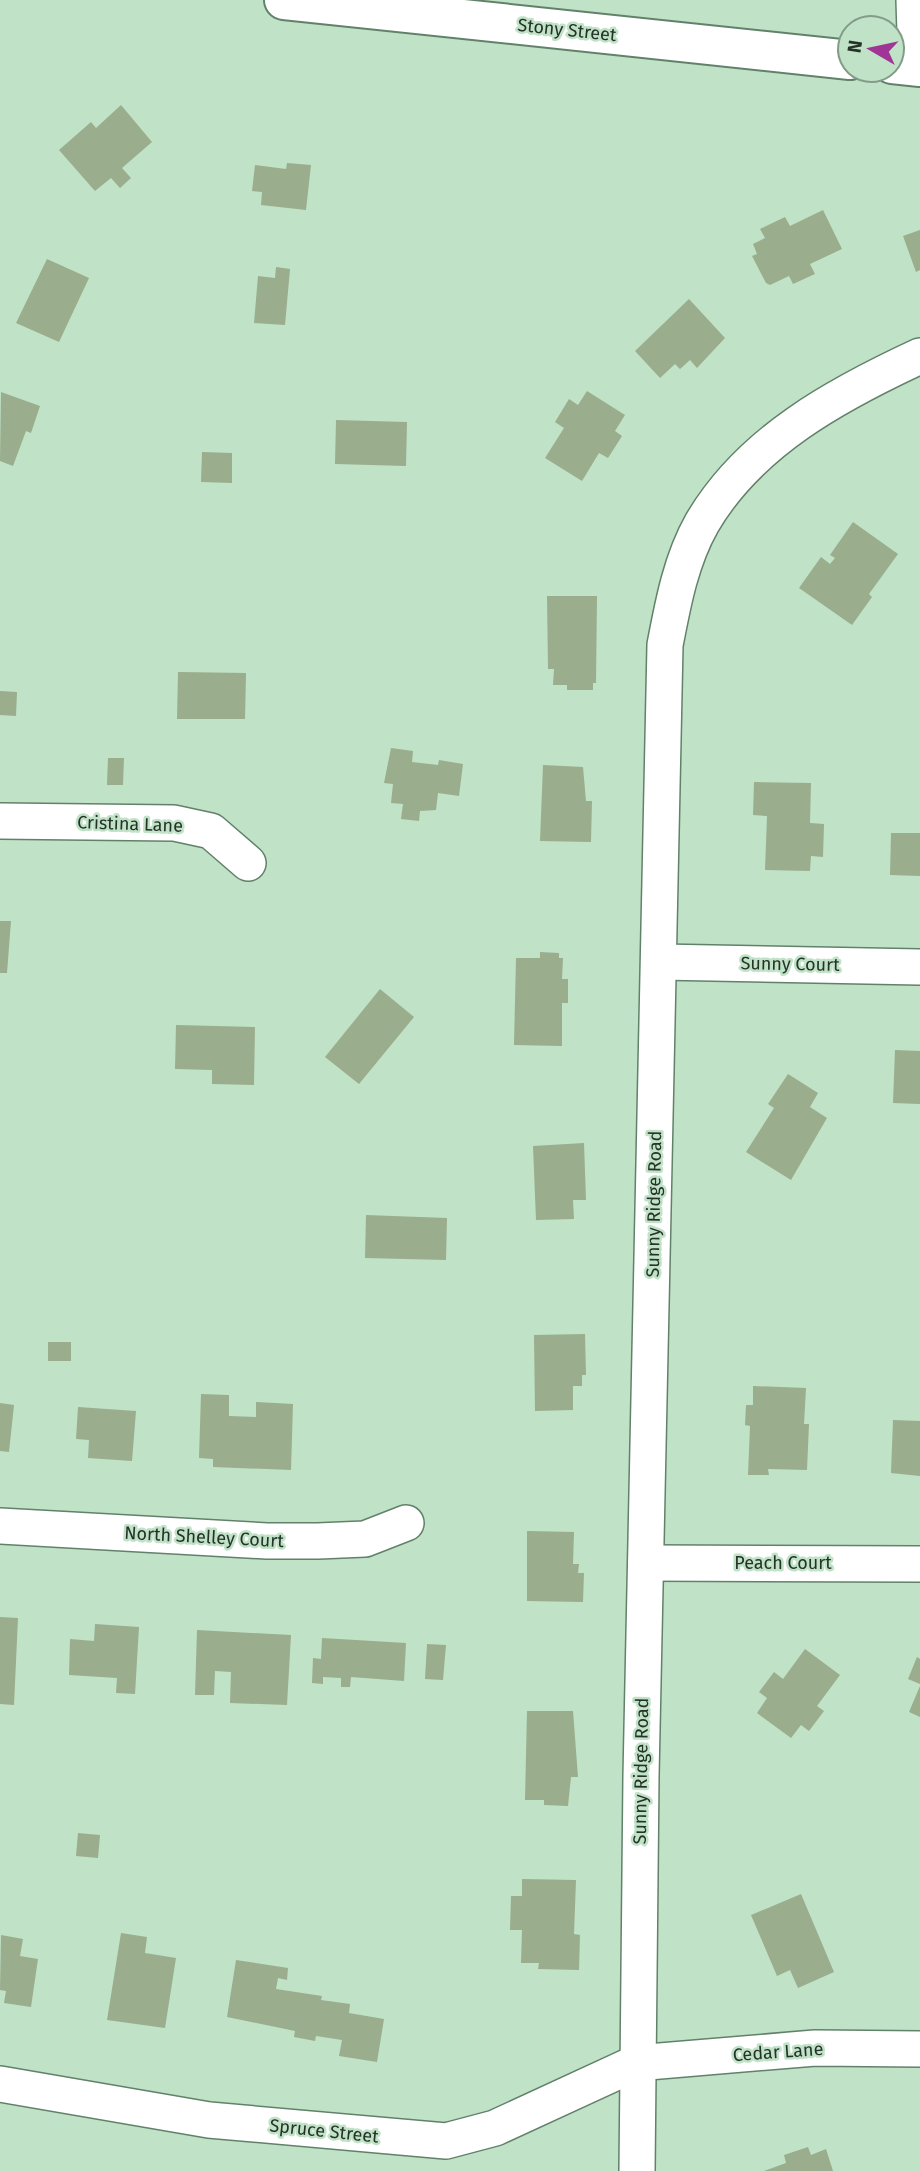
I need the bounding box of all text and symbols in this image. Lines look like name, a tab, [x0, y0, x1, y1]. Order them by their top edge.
street label: Stony Street	[516, 14, 618, 46]
north arrow	[836, 14, 906, 84]
text: N	[842, 38, 867, 54]
street label: Cristina Lane	[77, 811, 183, 837]
street label: Sunny Court	[740, 952, 840, 976]
street label: Sunny Ridge Road	[642, 1130, 666, 1278]
street label: North Shelley Court	[124, 1522, 285, 1552]
street label: Peach Court	[734, 1552, 832, 1574]
street label: Sunny Ridge Road	[629, 1697, 653, 1845]
street label: Cedar Lane	[732, 2038, 824, 2066]
street label: Spruce Street	[268, 2114, 380, 2148]

